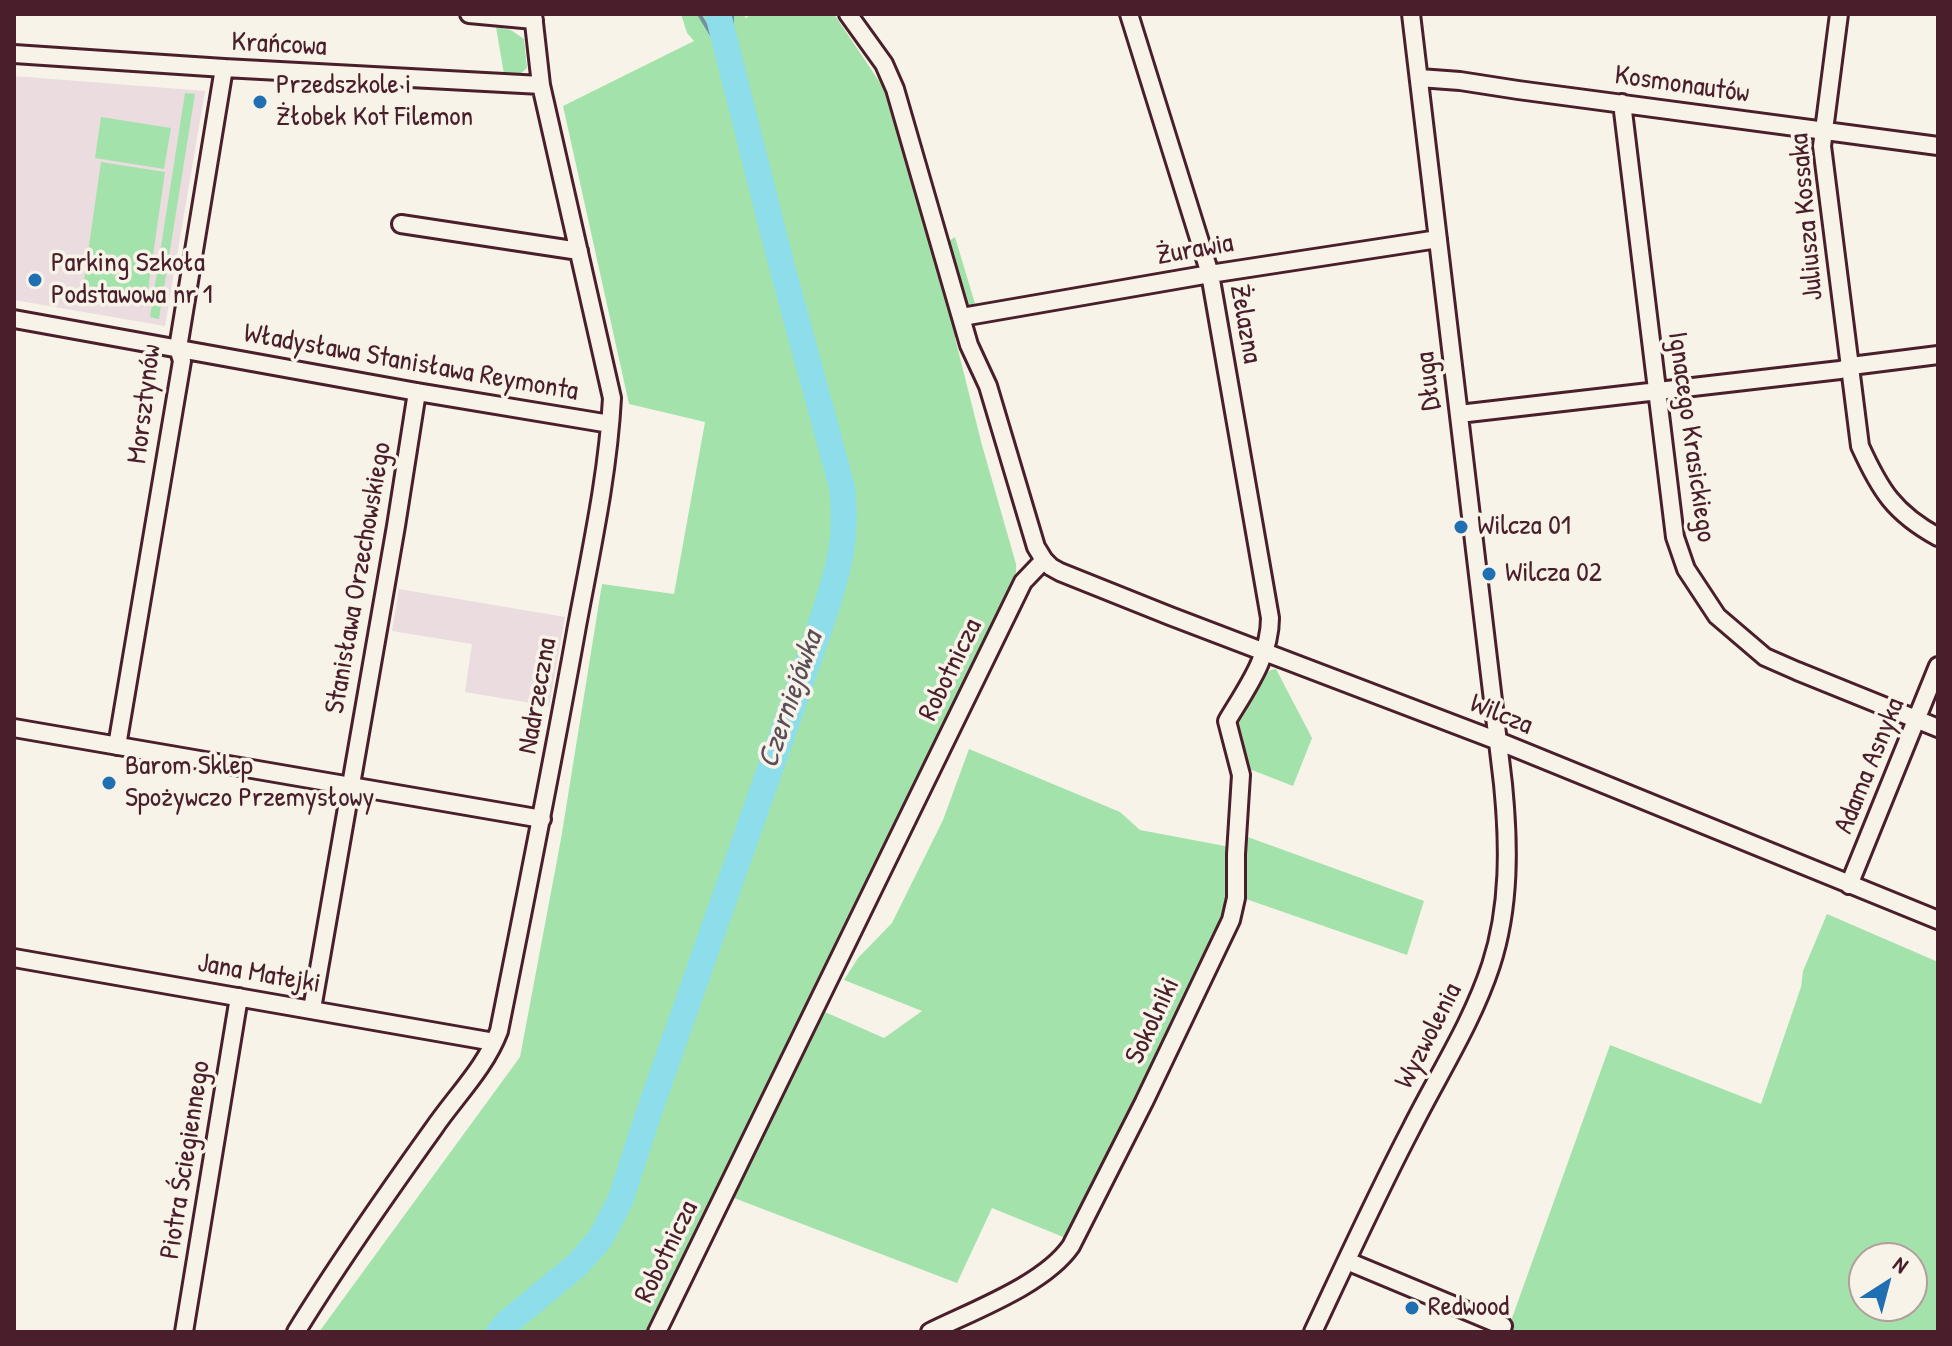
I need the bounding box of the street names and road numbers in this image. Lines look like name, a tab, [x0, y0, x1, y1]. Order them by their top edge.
street label: Krańcowa	[231, 26, 327, 64]
street label: Kosmonautów	[1612, 59, 1752, 111]
street label: Juliusza Kossaka	[1783, 132, 1831, 302]
street label: Żurawia	[1154, 227, 1236, 273]
street label: Żelazna	[1222, 282, 1268, 366]
street label: Władysława Stanisława Reymonta	[241, 317, 581, 409]
street label: Ignacego Krasickiego	[1660, 330, 1722, 544]
street label: Morsztynów	[121, 342, 169, 466]
street label: Długa	[1409, 350, 1449, 412]
street label: Stanisława Orzechowskiego	[319, 440, 399, 716]
street label: Robotnicza	[912, 614, 990, 726]
street label: Nadrzeczna	[511, 635, 565, 757]
street label: Wilcza	[1465, 687, 1537, 743]
street label: Adama Asnyka	[1828, 693, 1912, 839]
street label: Jana Matejki	[195, 947, 323, 1001]
street label: Sokolniki	[1118, 973, 1188, 1069]
street label: Wyzwolenia	[1388, 978, 1470, 1094]
street label: Piotra Ściegiennego	[154, 1059, 218, 1261]
street label: Robotnicza	[628, 1196, 706, 1308]

